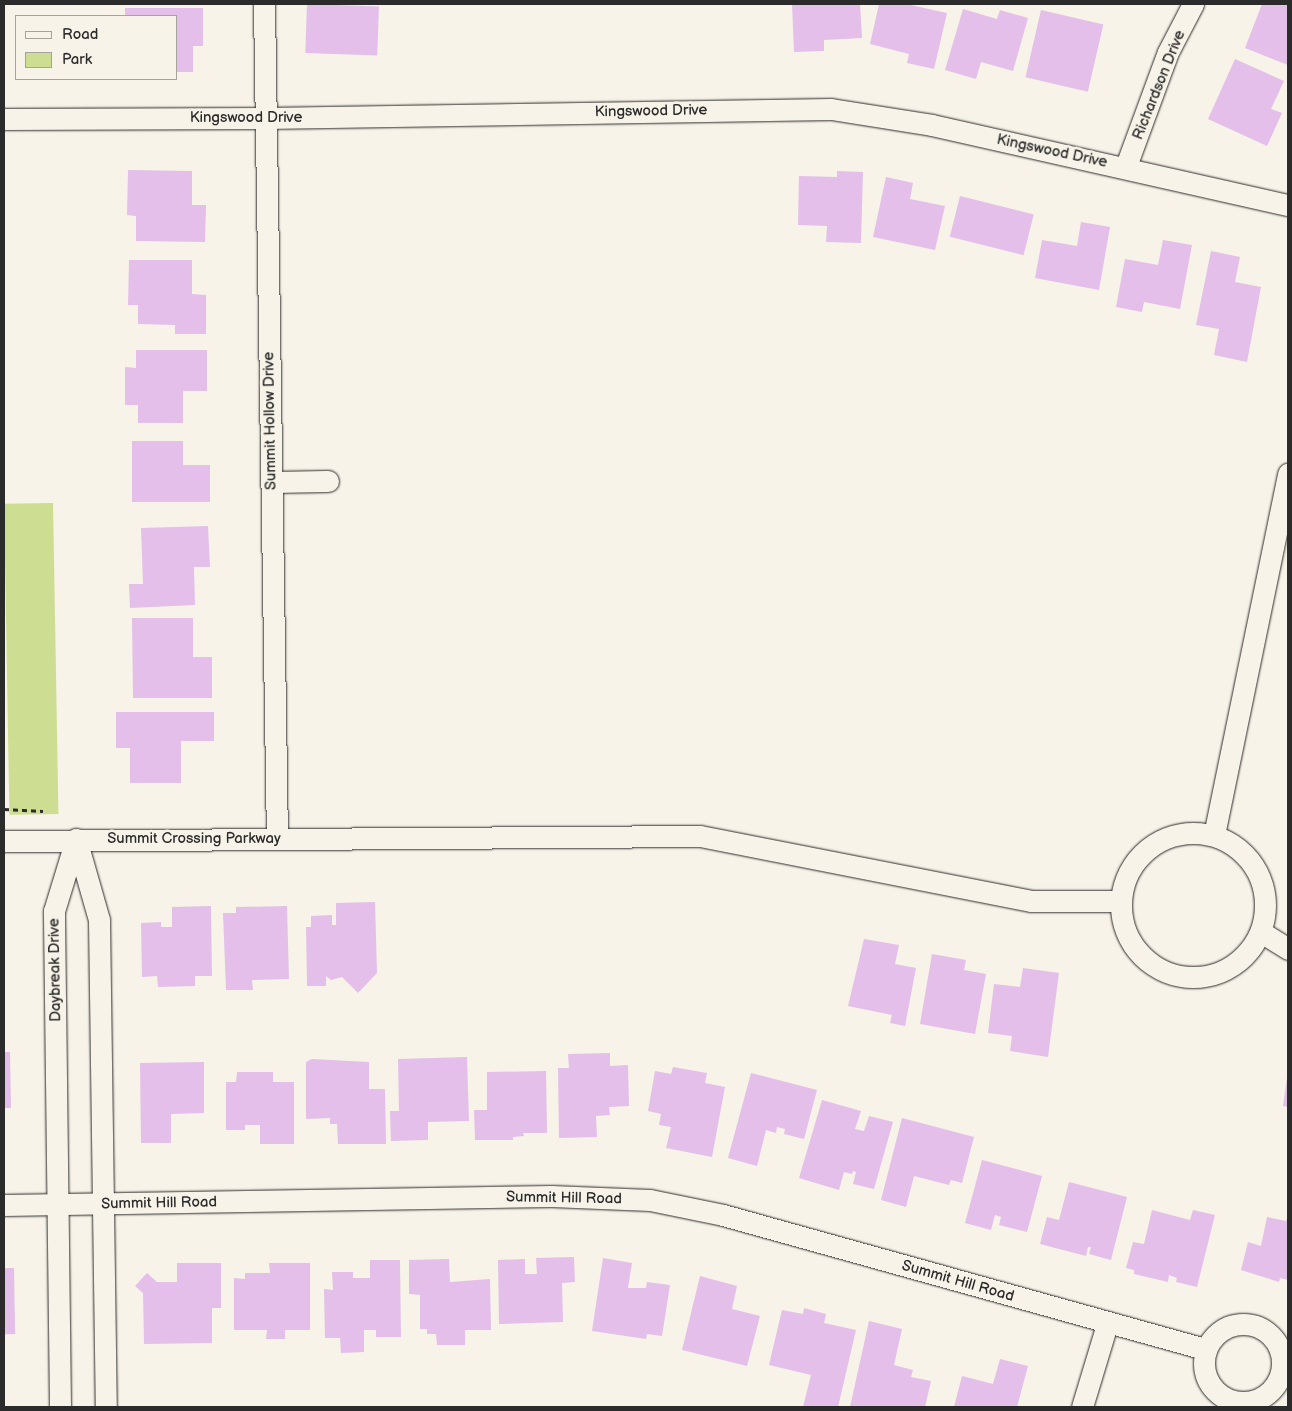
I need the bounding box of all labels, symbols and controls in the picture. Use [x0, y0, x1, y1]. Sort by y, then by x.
legend [15, 15, 178, 80]
text: Road [62, 25, 98, 44]
street label: Richardson Drive [1129, 28, 1189, 142]
text: Park [62, 50, 92, 69]
street label: Kingswood Drive [595, 101, 707, 121]
street label: Kingswood Drive [190, 109, 302, 127]
street label: Kingswood Drive [995, 130, 1109, 172]
street label: Summit Hollow Drive [260, 352, 280, 490]
street label: Summit Crossing Parkway [107, 830, 281, 848]
street label: Daybreak Drive [45, 918, 65, 1022]
street label: Summit Hill Road [506, 1188, 622, 1208]
street label: Summit Hill Road [101, 1193, 217, 1213]
street label: Summit Hill Road [900, 1256, 1016, 1306]

